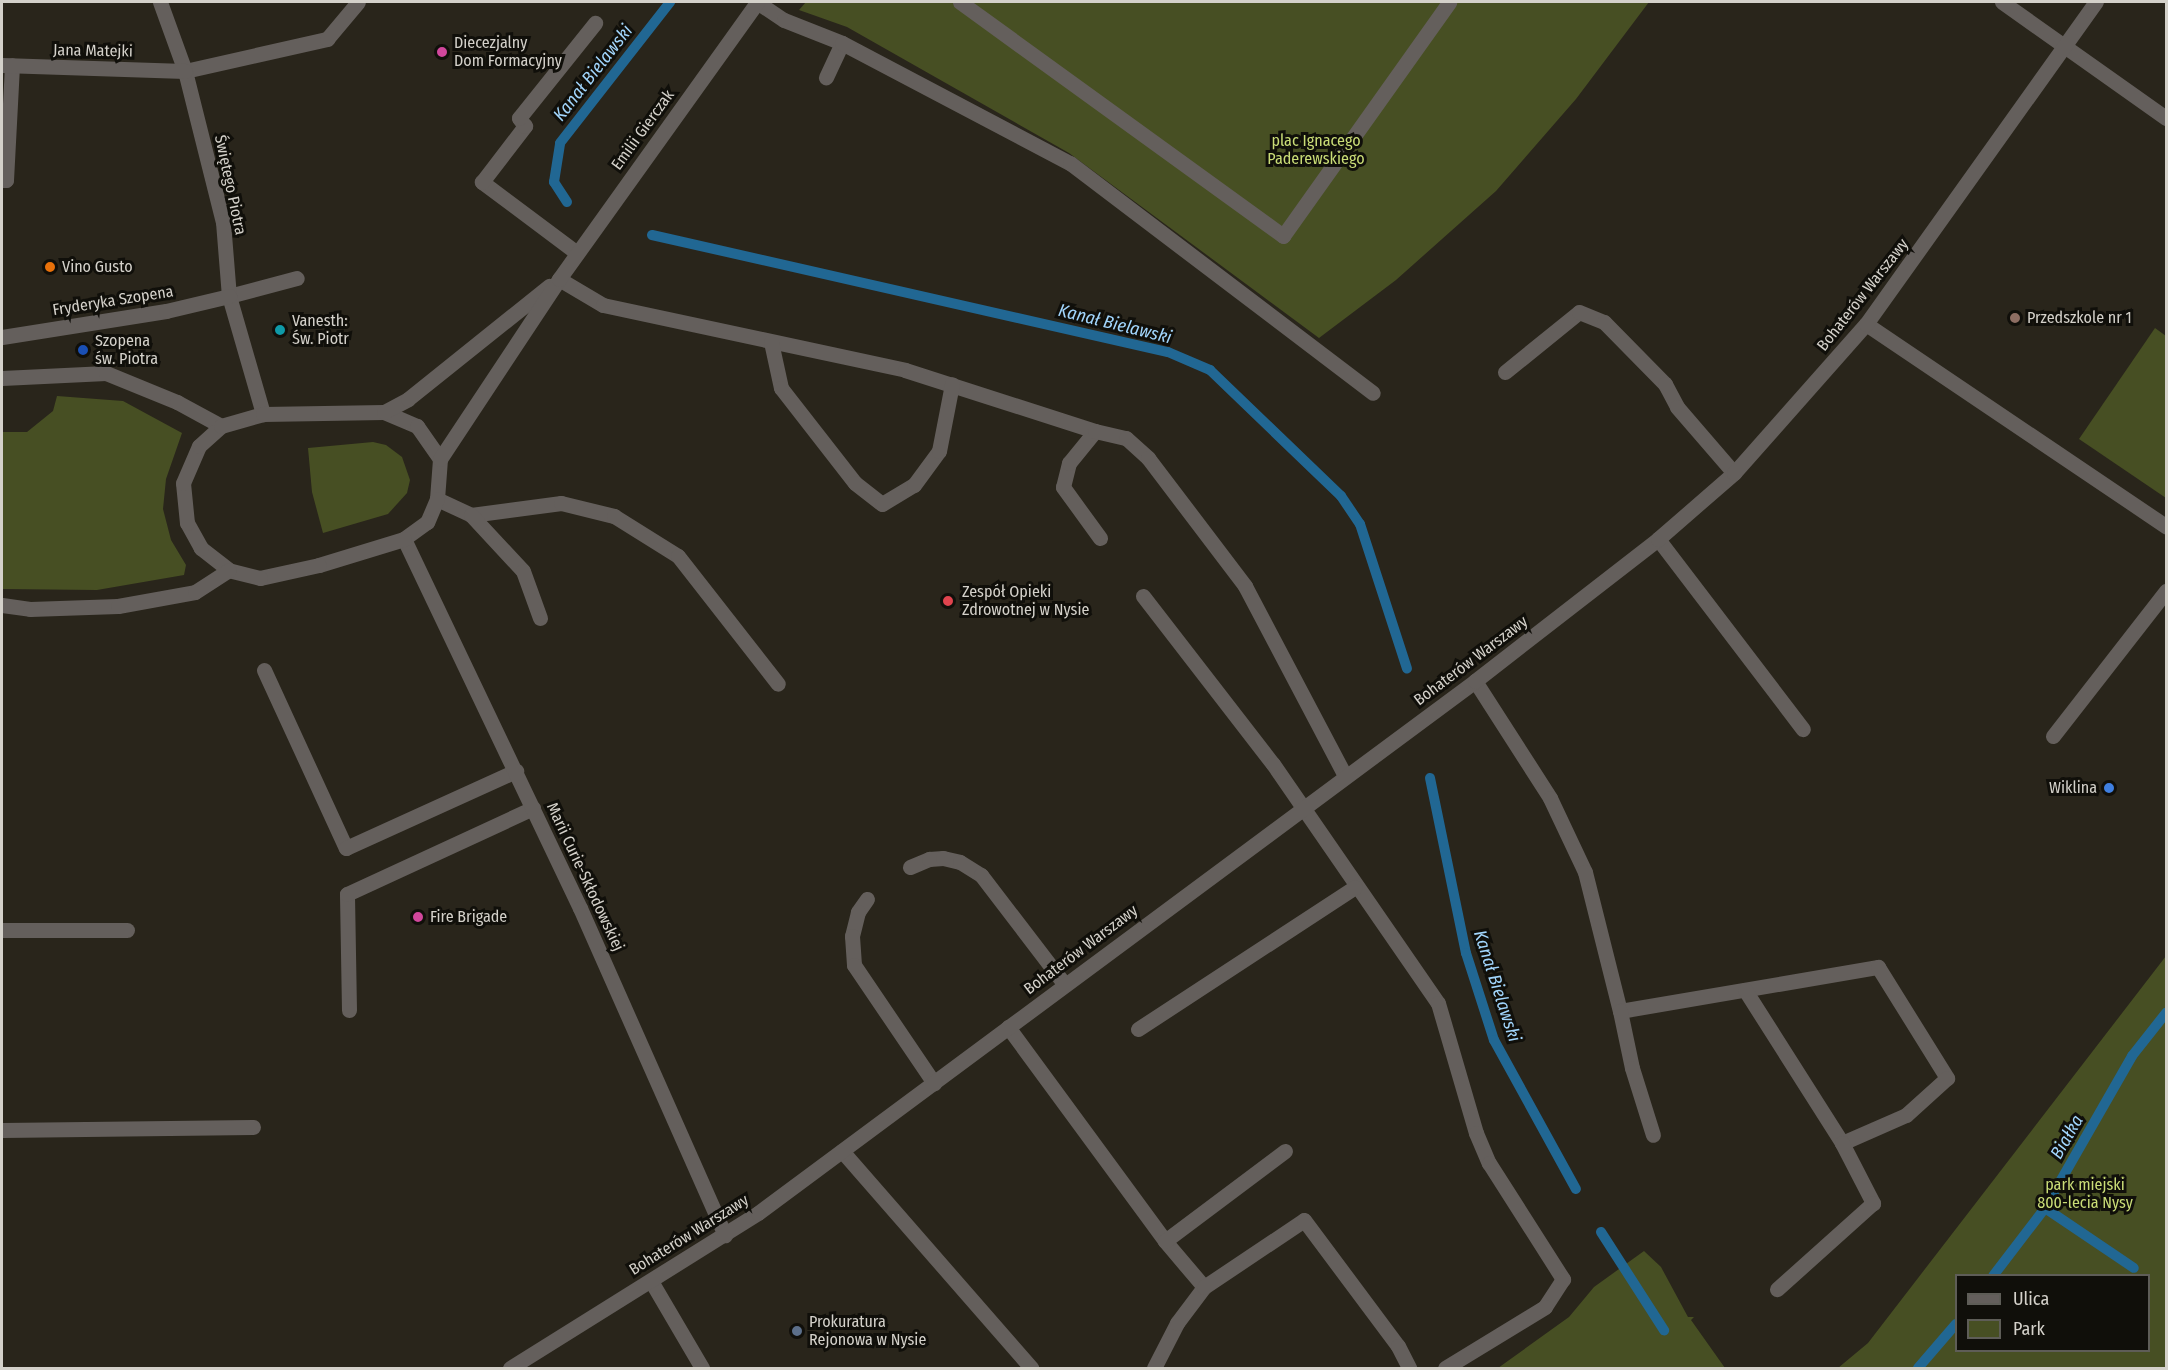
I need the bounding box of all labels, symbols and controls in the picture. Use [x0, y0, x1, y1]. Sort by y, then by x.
water label: Kanał Bielawski [549, 21, 637, 125]
place label: Diecezjalny Dom Formacyjny [454, 33, 562, 71]
street label: Jana Matejki [53, 41, 133, 61]
marker: Diecezjalny Dom Formacyjny [435, 45, 449, 59]
street label: Emilii Gierczak [608, 86, 678, 174]
park label: plac Ignacego Paderewskiego [1267, 131, 1365, 169]
street label: Świętego Piotra [210, 133, 250, 237]
street label: Bohaterów Warszawy [1813, 235, 1913, 355]
place label: Vino Gusto [62, 257, 133, 277]
marker: Vino Gusto [43, 260, 57, 274]
street label: Fryderyka Szopena [51, 282, 175, 320]
water label: Kanał Bielawski [1056, 299, 1174, 349]
place label: Przedszkole nr 1 [2027, 308, 2132, 328]
place label: Vanesth: Św. Piotr [292, 311, 349, 349]
marker: Przedszkole nr 1 [2008, 311, 2022, 325]
marker: Vanesth: Św. Piotr [273, 323, 287, 337]
place label: Szopena św. Piotra [95, 331, 158, 369]
marker: Szopena św. Piotra [76, 343, 90, 357]
place label: Zespół Opieki Zdrowotnej w Nysie [962, 582, 1089, 620]
marker: Zespół Opieki Zdrowotnej w Nysie [939, 592, 957, 610]
street label: Bohaterów Warszawy [1410, 612, 1532, 710]
place label: Wiklina [2049, 778, 2097, 798]
marker: Wiklina [2102, 781, 2116, 795]
street label: Marii Curie-Skłodowskiej [542, 800, 628, 954]
street label: Bohaterów Warszawy [1020, 901, 1142, 999]
place label: Fire Brigade [430, 907, 507, 927]
marker: Fire Brigade [411, 910, 425, 924]
water label: Kanał Bielawski [1469, 927, 1525, 1045]
water label: Białka [2046, 1111, 2088, 1163]
park label: park miejski 800-lecia Nysy [2037, 1175, 2133, 1213]
street label: Bohaterów Warszawy [626, 1191, 752, 1279]
legend [1955, 1274, 2150, 1352]
text: Ulica [2013, 1288, 2049, 1310]
place label: Prokuratura Rejonowa w Nysie [809, 1312, 926, 1350]
text: Park [2013, 1318, 2045, 1340]
marker: Prokuratura Rejonowa w Nysie [790, 1324, 804, 1338]

